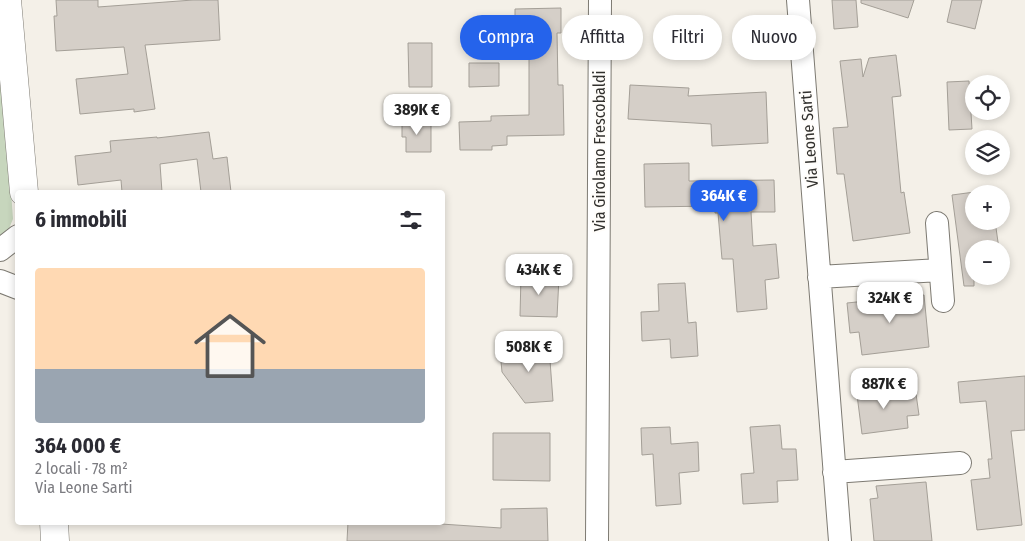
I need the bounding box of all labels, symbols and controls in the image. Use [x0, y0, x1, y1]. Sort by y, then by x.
chip: Compra [460, 15, 552, 60]
chip: Affitta [562, 15, 643, 60]
chip: Filtri [653, 15, 722, 60]
chip: Nuovo [732, 15, 816, 60]
street label: Via Girolamo Frescobaldi [590, 70, 609, 232]
map controls [965, 75, 1010, 285]
button: locate [965, 75, 1010, 120]
street label: Via Leone Sarti [796, 90, 822, 188]
pin: 389K € [376, 94, 458, 136]
text: 389K € [394, 100, 440, 119]
button: layers [965, 130, 1010, 175]
pin: 364K € [683, 180, 765, 222]
button: + [965, 185, 1010, 230]
text: 364K € [701, 186, 747, 205]
icon: filters [397, 206, 425, 234]
text: 6 immobili [35, 207, 127, 233]
button: − [965, 240, 1010, 285]
pin: 434K € [498, 254, 580, 296]
text: 434K € [516, 260, 562, 279]
pin: 324K € [849, 282, 931, 324]
text: 324K € [868, 288, 912, 307]
icon: home [185, 301, 275, 391]
pin: 508K € [488, 330, 570, 373]
text: 508K € [506, 337, 552, 356]
pin: 887K € [843, 368, 925, 410]
text: 887K € [862, 374, 906, 393]
text: 364 000 € [35, 433, 121, 459]
text: 2 locali · 78 m² [35, 459, 128, 478]
text: Via Leone Sarti [35, 478, 133, 497]

